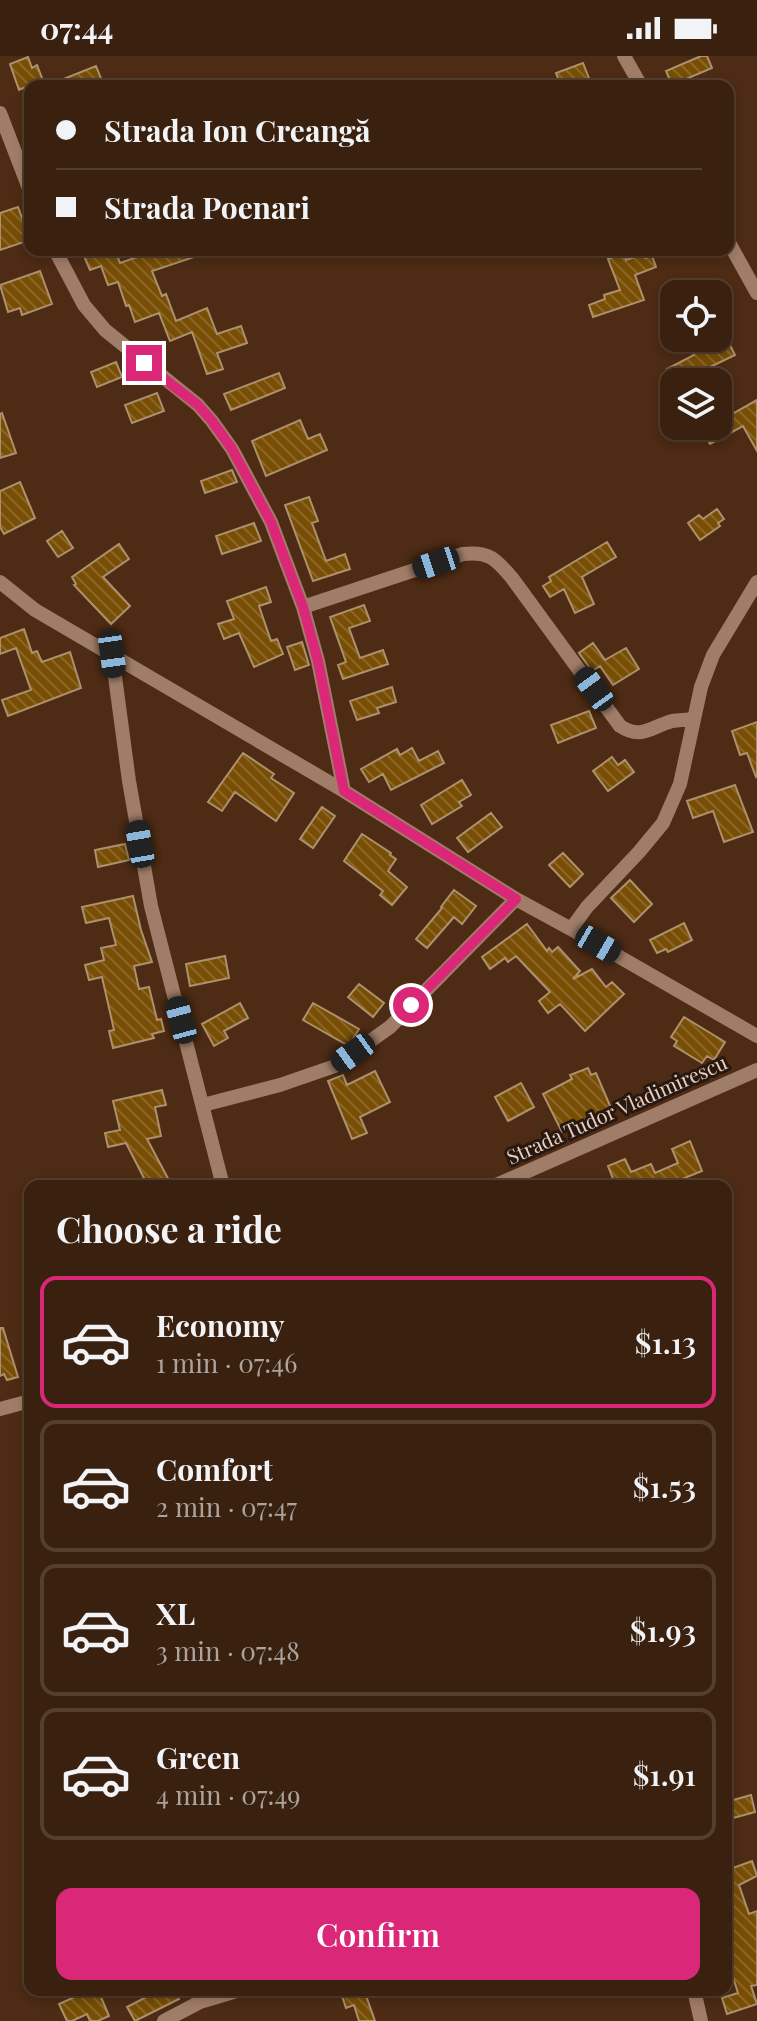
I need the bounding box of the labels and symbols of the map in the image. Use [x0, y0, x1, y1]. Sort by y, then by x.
route end [126, 345, 162, 381]
car [409, 544, 463, 582]
car [97, 629, 127, 679]
car [570, 663, 618, 715]
car [124, 818, 156, 870]
car [571, 922, 625, 966]
route start [393, 987, 429, 1023]
car [163, 994, 199, 1046]
car [327, 1029, 379, 1077]
street label: Strada Tudor Vladimirescu [502, 1048, 731, 1170]

